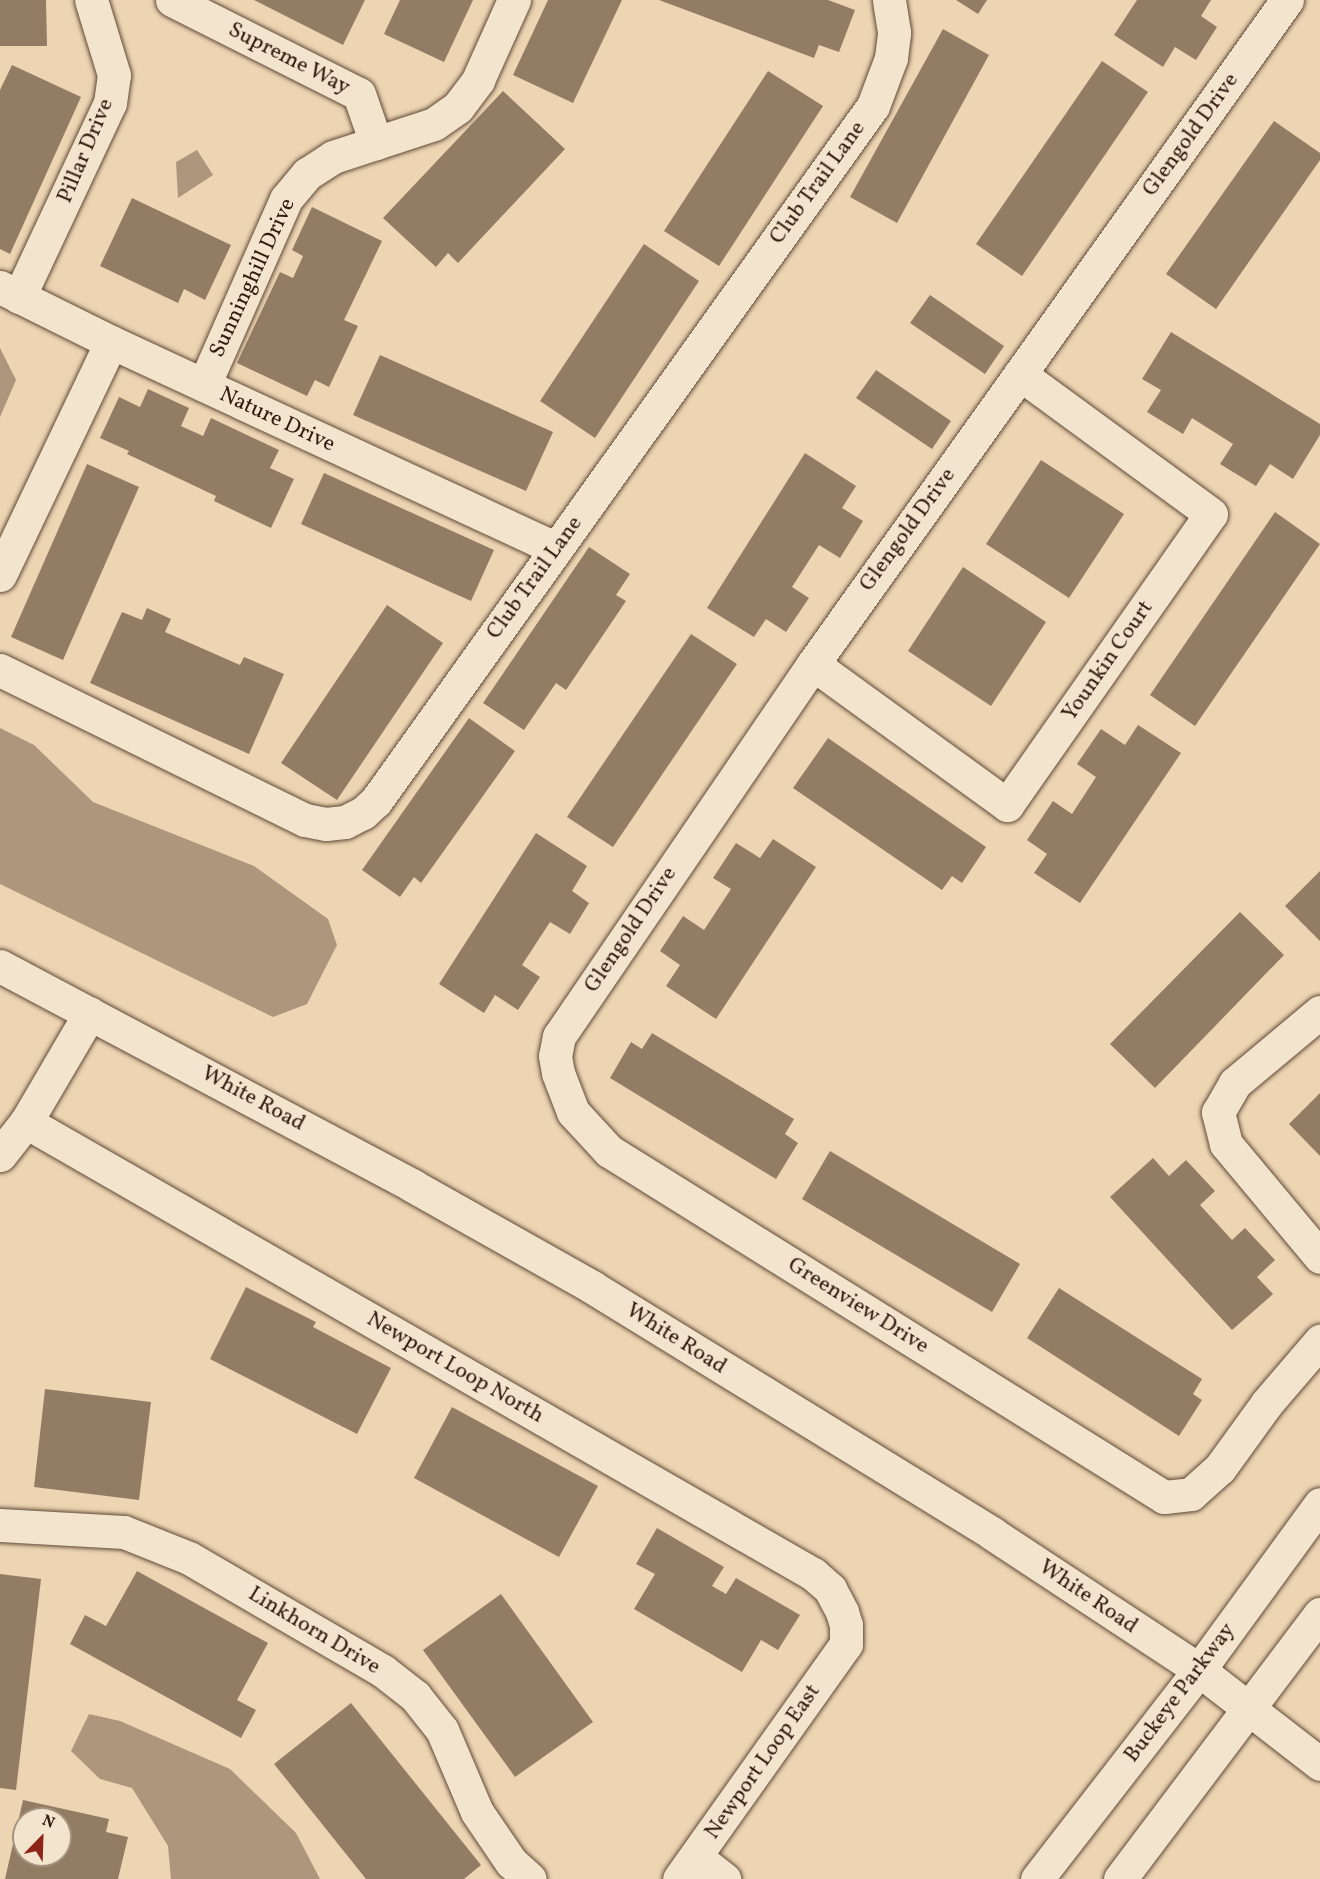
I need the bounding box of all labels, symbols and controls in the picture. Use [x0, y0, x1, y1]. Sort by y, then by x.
street label: Supreme Way [223, 17, 355, 101]
street label: Glengold Drive [1137, 68, 1245, 202]
street label: Pillar Drive [52, 95, 120, 207]
street label: Club Trail Lane [764, 116, 872, 250]
street label: Sunninghill Drive [205, 194, 301, 362]
street label: Nature Drive [215, 382, 339, 458]
street label: Glengold Drive [854, 463, 962, 597]
street label: Club Trail Lane [481, 511, 589, 645]
street label: Younkin Court [1057, 596, 1159, 726]
street label: Glengold Drive [579, 862, 683, 998]
street label: White Road [197, 1061, 309, 1137]
street label: Greenview Drive [782, 1252, 934, 1360]
street label: White Road [621, 1298, 731, 1380]
street label: Newport Loop North [362, 1307, 548, 1429]
street label: White Road [1034, 1554, 1142, 1640]
street label: Linkhorn Drive [243, 1581, 385, 1681]
street label: Buckeye Parkway [1119, 1618, 1241, 1768]
street label: Newport Loop East [700, 1679, 826, 1845]
north arrow [12, 1807, 72, 1867]
text: N [39, 1810, 58, 1835]

